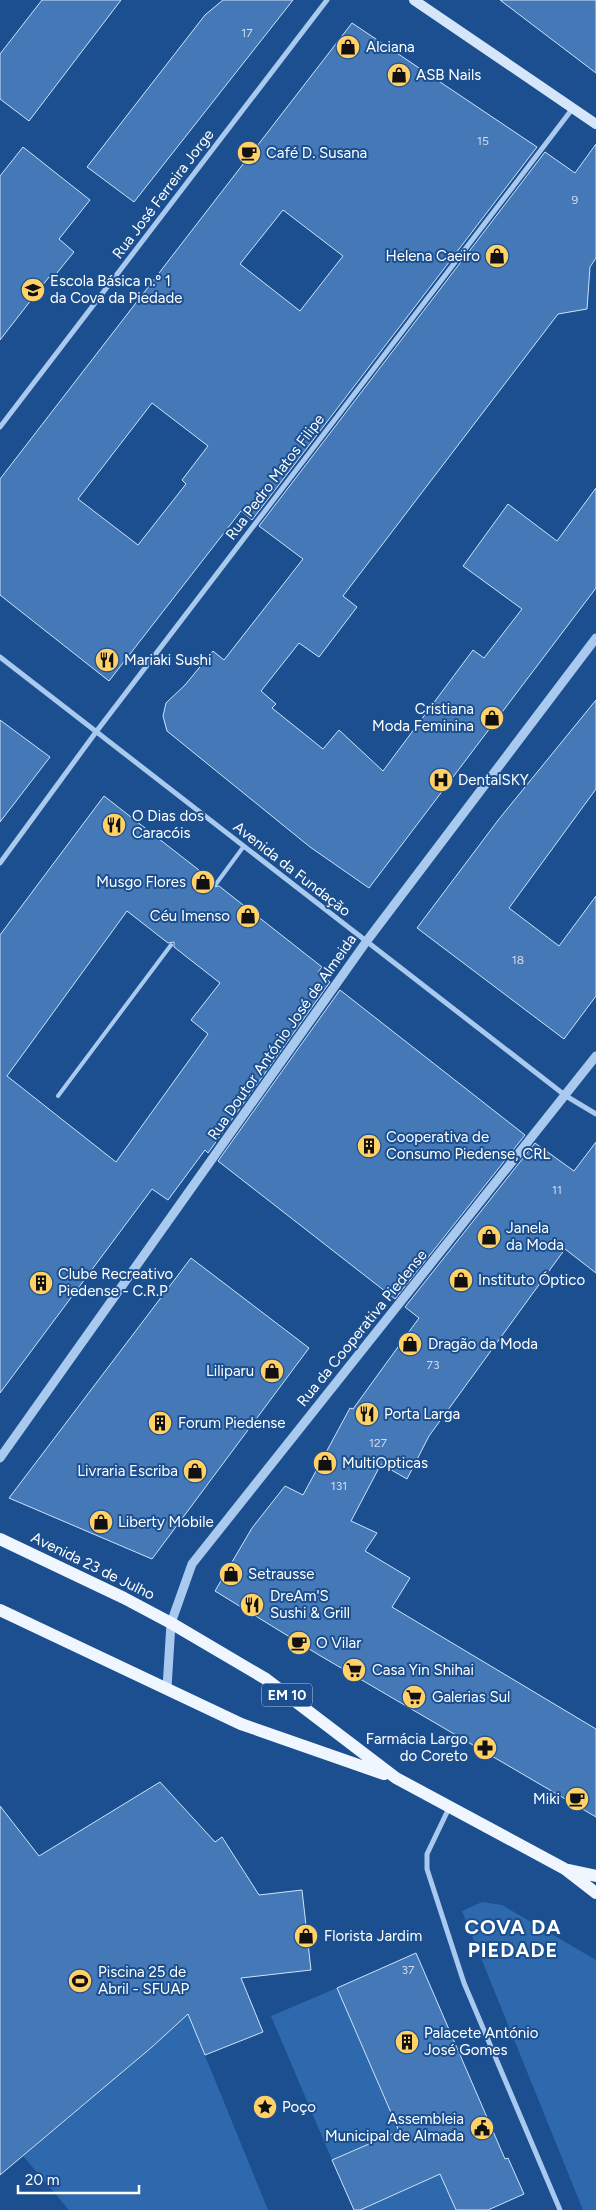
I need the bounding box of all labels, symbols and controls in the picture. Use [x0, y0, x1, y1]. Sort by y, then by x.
house number: 17 [241, 26, 253, 40]
shop icon: Alciana [335, 34, 361, 60]
place label: Alciana [366, 38, 415, 56]
shop icon: ASB Nails [386, 62, 412, 88]
place label: ASB Nails [416, 66, 481, 84]
street label: Rua José Ferreira Jorge [108, 126, 218, 262]
house number: 15 [477, 134, 489, 148]
cafe icon: Café D. Susana [236, 140, 262, 166]
place label: Café D. Susana [266, 144, 367, 162]
house number: 9 [572, 193, 579, 207]
shop icon: Helena Caeiro [484, 243, 510, 269]
place label: Helena Caeiro [385, 247, 480, 265]
place label: Escola Básica n.º 1 da Cova da Piedade [50, 272, 182, 307]
school or university icon: Escola Básica n.º 1 da Cova da Piedade [20, 277, 46, 303]
street label: Rua Pedro Matos Filipe [222, 411, 328, 543]
restaurant icon: Mariaki Sushi [94, 647, 120, 673]
place label: Mariaki Sushi [124, 651, 211, 669]
place label: Cristiana Moda Feminina [372, 700, 474, 735]
shop icon: Cristiana Moda Feminina [479, 705, 505, 731]
hospital icon: DentalSKY [428, 767, 454, 793]
place label: DentalSKY [458, 771, 529, 789]
place label: O Dias dos Caracóis [132, 807, 204, 842]
restaurant icon: O Dias dos Caracóis [101, 812, 127, 838]
street label: Avenida da Fundação [230, 818, 354, 920]
shop icon: Musgo Flores [190, 869, 216, 895]
place label: Musgo Flores [96, 873, 186, 891]
shop icon: Céu Imenso [235, 903, 261, 929]
place label: Céu Imenso [150, 907, 230, 925]
street label: Rua Doutor António José de Almeida [204, 931, 360, 1143]
house number: 18 [512, 953, 524, 967]
place label: Cooperativa de Consumo Piedense, CRL [386, 1128, 551, 1163]
building icon: Cooperativa de Consumo Piedense, CRL [356, 1133, 382, 1159]
house number: 11 [552, 1183, 562, 1197]
place label: Janela da Moda [506, 1219, 564, 1254]
shop icon: Janela da Moda [476, 1224, 502, 1250]
street label: Rua da Cooperativa Piedense [293, 1246, 431, 1410]
place label: Clube Recreativo Piedense - C.R.P [58, 1265, 174, 1300]
shop icon: Instituto Óptico [448, 1267, 474, 1293]
building icon: Clube Recreativo Piedense - C.R.P [28, 1270, 54, 1296]
place label: Instituto Óptico [478, 1271, 585, 1289]
shop icon: Dragão da Moda [397, 1331, 423, 1357]
place label: Dragão da Moda [428, 1335, 538, 1353]
shop icon: Liliparu [259, 1358, 285, 1384]
house number: 73 [427, 1358, 439, 1372]
place label: Liliparu [206, 1362, 254, 1380]
restaurant icon: Porta Larga [354, 1401, 380, 1427]
place label: Porta Larga [384, 1405, 460, 1423]
building icon: Forum Piedense [147, 1410, 173, 1436]
place label: Forum Piedense [178, 1414, 286, 1432]
house number: 127 [369, 1436, 388, 1450]
shop icon: MultiOpticas [312, 1450, 338, 1476]
place label: MultiOpticas [342, 1454, 428, 1472]
shop icon: Livraria Escriba [182, 1458, 208, 1484]
place label: Livraria Escriba [77, 1462, 178, 1480]
house number: 131 [331, 1479, 347, 1493]
shop icon: Liberty Mobile [88, 1509, 114, 1535]
place label: Liberty Mobile [118, 1513, 214, 1531]
street label: Avenida 23 de Julho [28, 1528, 158, 1604]
shop icon: Setrausse [218, 1561, 244, 1587]
place label: Setrausse [248, 1565, 314, 1583]
place label: DreAm'S Sushi & Grill [270, 1587, 350, 1622]
restaurant icon: DreAm'S Sushi & Grill [239, 1592, 265, 1618]
cafe icon: O Vilar [286, 1630, 312, 1656]
place label: O Vilar [316, 1634, 361, 1652]
supermarket icon: Casa Yin Shihai [341, 1657, 367, 1683]
place label: Casa Yin Shihai [372, 1661, 474, 1679]
road number: EM 10 [262, 1684, 312, 1706]
supermarket icon: Galerias Sul [401, 1684, 427, 1710]
place label: Galerias Sul [432, 1688, 510, 1706]
place label: Farmácia Largo do Coreto [366, 1730, 468, 1765]
pharmacy icon: Farmácia Largo do Coreto [472, 1735, 498, 1761]
cafe icon: Miki [564, 1786, 590, 1812]
place label: Miki [533, 1790, 560, 1808]
district label: COVA DA PIEDADE [464, 1915, 562, 1962]
shop icon: Florista Jardim [293, 1923, 319, 1949]
place label: Florista Jardim [324, 1927, 422, 1945]
place label: Piscina 25 de Abril - SFUAP [98, 1963, 190, 1998]
house number: 37 [402, 1963, 415, 1977]
sports icon: Piscina 25 de Abril - SFUAP [67, 1968, 93, 1994]
place label: Palacete António José Gomes [424, 2024, 539, 2059]
building icon: Palacete António José Gomes [394, 2029, 420, 2055]
place icon: Poço [252, 2094, 278, 2120]
place label: Poço [282, 2098, 316, 2116]
place label: Assembleia Municipal de Almada [325, 2110, 464, 2145]
public building icon: Assembleia Municipal de Almada [469, 2115, 495, 2141]
scale bar [18, 2162, 139, 2194]
text: 20 m [25, 2171, 59, 2189]

